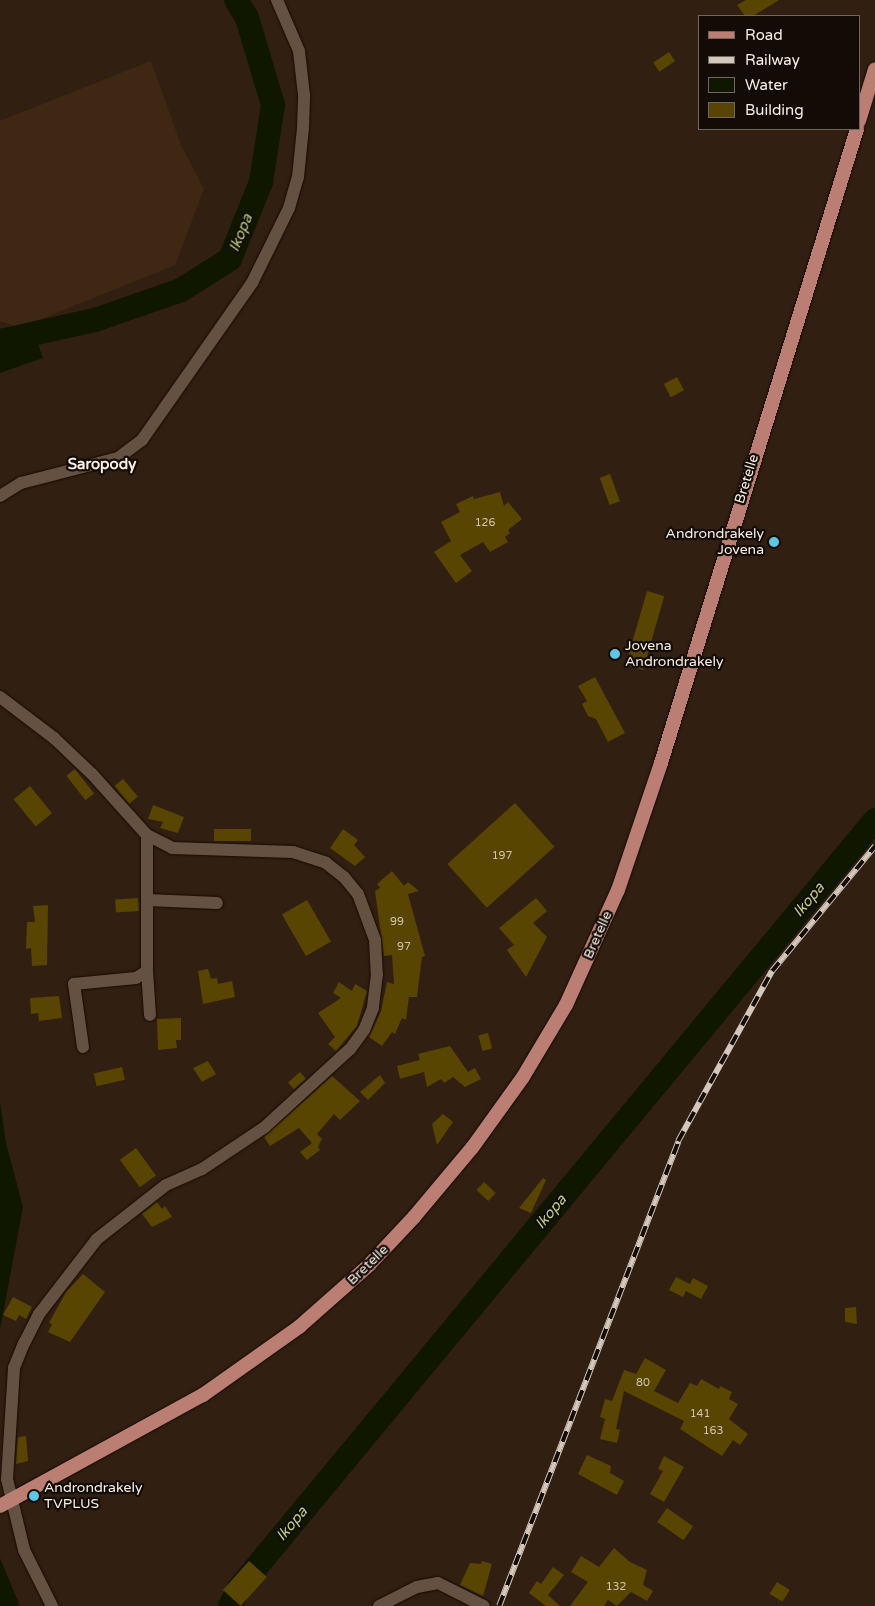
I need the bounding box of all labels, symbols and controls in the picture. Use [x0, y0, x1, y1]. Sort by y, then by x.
legend [698, 15, 860, 130]
text: Road [745, 26, 783, 44]
text: Railway [745, 51, 800, 69]
text: Water [745, 76, 788, 94]
text: Building [745, 101, 804, 119]
water label: Ikopa [225, 211, 257, 255]
street label: Bretelle [732, 452, 762, 506]
district label: Saropody [68, 456, 136, 474]
house number: 126 [475, 516, 495, 530]
place label: Androndrakely Jovena [666, 526, 764, 558]
marker: Androndrakely Jovena [768, 536, 780, 548]
place label: Jovena Androndrakely [625, 638, 723, 670]
marker: Jovena Androndrakely [609, 648, 621, 660]
house number: 197 [492, 849, 512, 863]
water label: Ikopa [790, 879, 828, 921]
street label: Bretelle [580, 908, 616, 962]
house number: 99 [390, 915, 404, 929]
house number: 97 [397, 940, 411, 954]
water label: Ikopa [532, 1191, 570, 1233]
street label: Bretelle [344, 1241, 392, 1289]
house number: 80 [636, 1376, 650, 1390]
house number: 141 [690, 1407, 710, 1421]
house number: 163 [703, 1424, 723, 1438]
place label: Androndrakely TVPLUS [44, 1480, 142, 1512]
marker: Androndrakely TVPLUS [28, 1490, 40, 1502]
water label: Ikopa [273, 1503, 311, 1545]
house number: 132 [606, 1580, 626, 1594]

